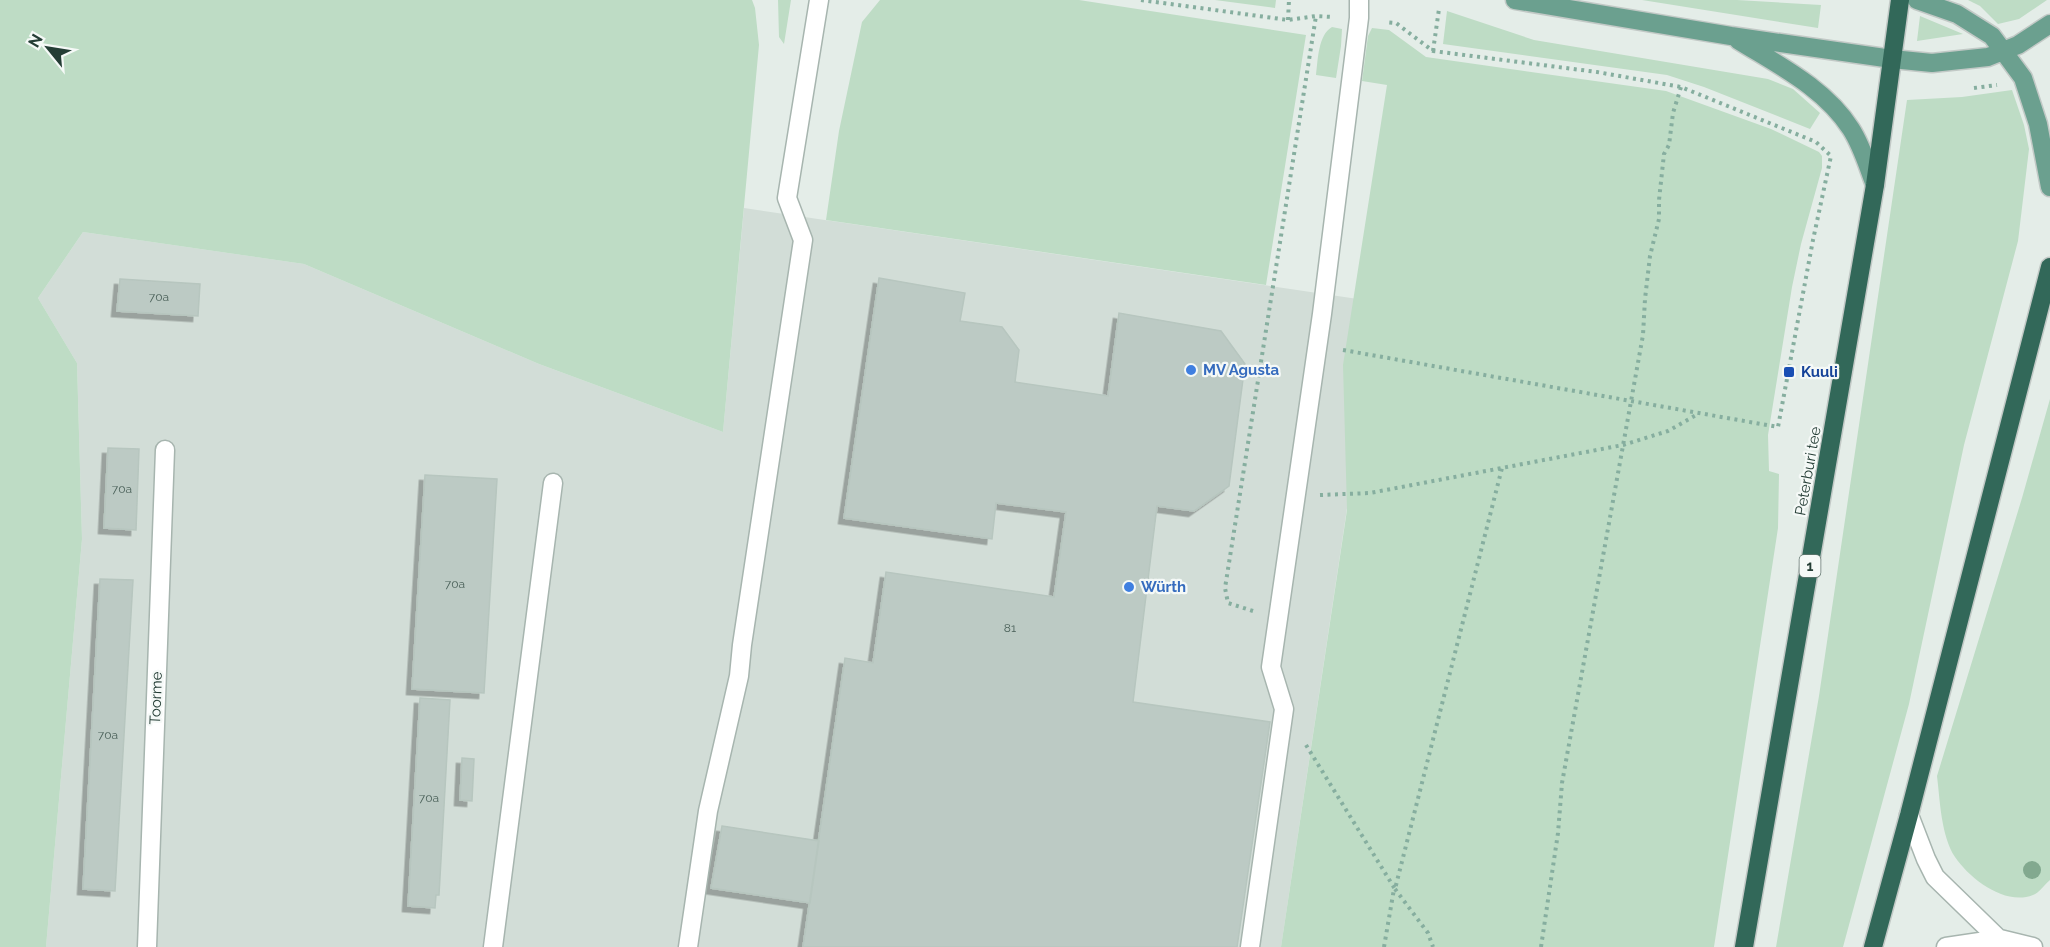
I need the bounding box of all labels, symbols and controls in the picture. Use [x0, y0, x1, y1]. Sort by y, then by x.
north arrow [18, 18, 78, 78]
text: N [24, 31, 47, 51]
house number: 70a [149, 290, 169, 304]
place label: MV Agusta [1203, 361, 1280, 379]
marker: MV Agusta [1184, 363, 1198, 377]
place label: Kuuli [1801, 363, 1838, 381]
marker: Kuuli [1782, 365, 1796, 379]
street label: Peterburi tee [1791, 425, 1825, 517]
house number: 70a [112, 482, 132, 496]
road number: 1 [1800, 555, 1820, 577]
house number: 70a [445, 577, 465, 591]
place label: Würth [1141, 578, 1186, 596]
marker: Würth [1122, 580, 1136, 594]
house number: 81 [1004, 621, 1016, 635]
street label: Toorme [146, 671, 166, 725]
house number: 70a [98, 728, 118, 742]
house number: 70a [419, 791, 439, 805]

